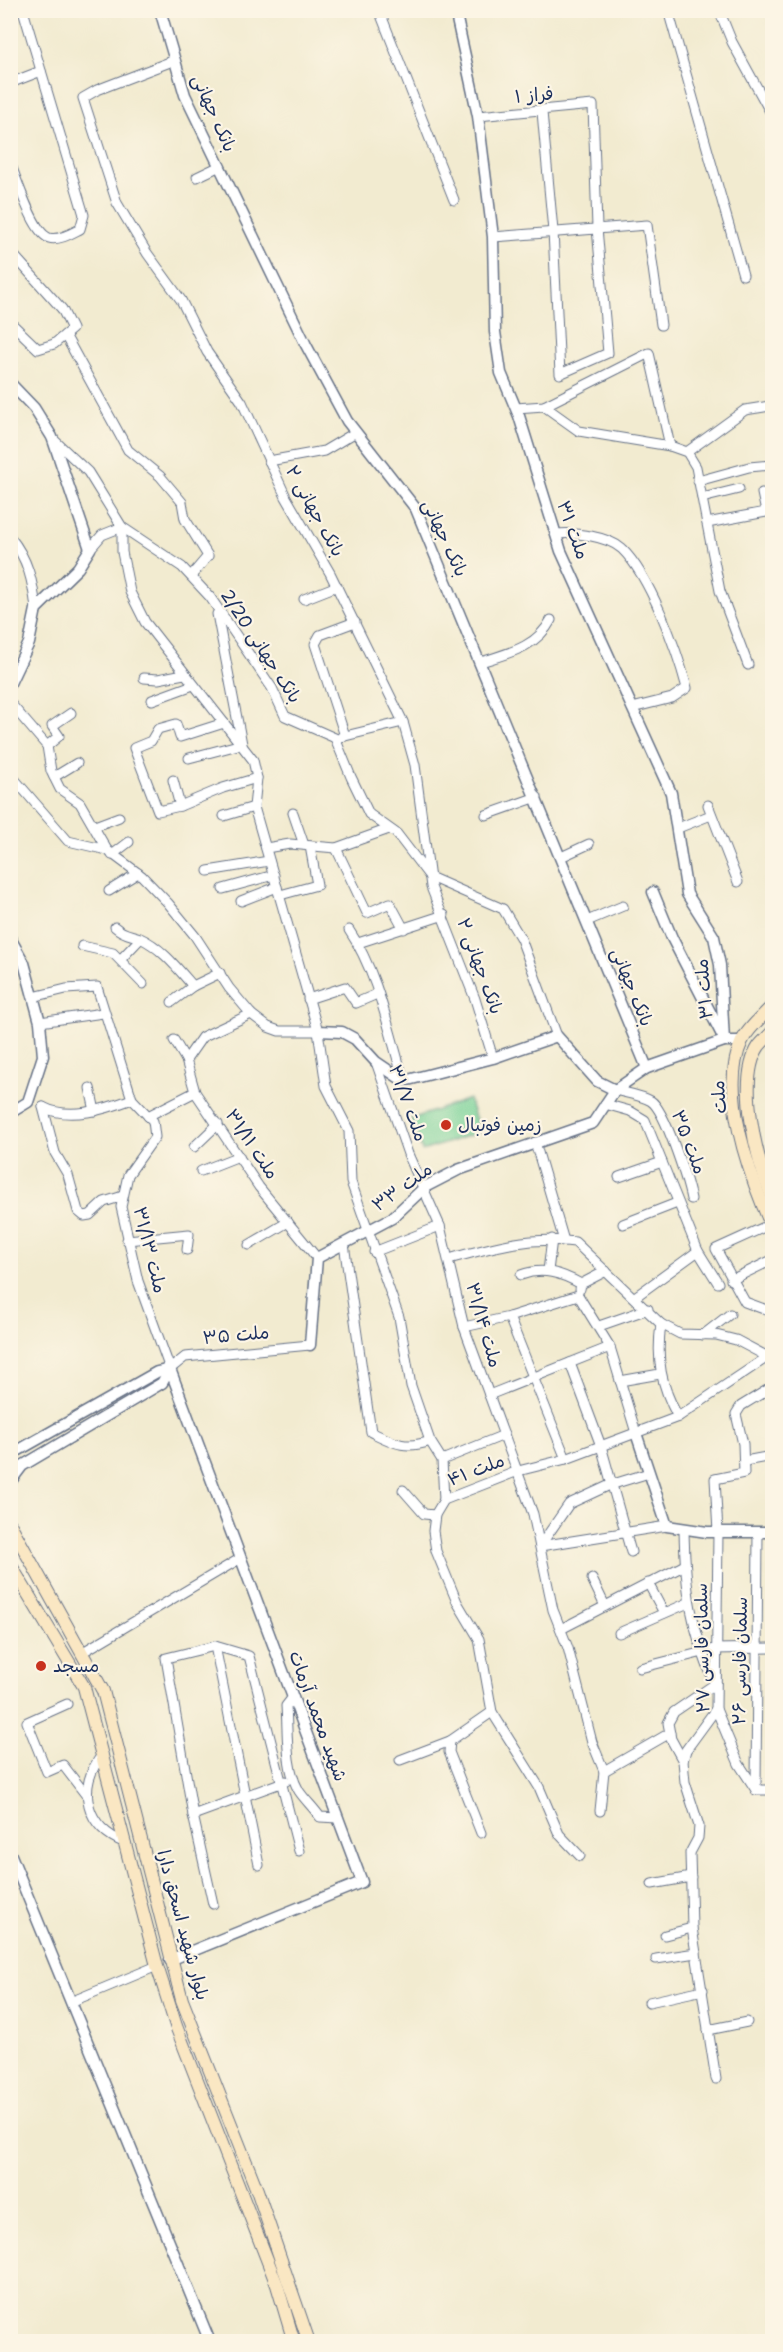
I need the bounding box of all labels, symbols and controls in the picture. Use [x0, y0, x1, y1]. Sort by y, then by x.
street label: بانک جهانی [186, 70, 242, 156]
street label: فراز ۱ [514, 81, 554, 109]
street label: بانک جهانی ۲ [280, 461, 350, 561]
street label: بانک جهانی [417, 495, 473, 581]
street label: ملت ۳۱ [551, 497, 595, 563]
street label: بانک جهانی 2/20 [215, 584, 307, 708]
street label: بانک جهانی ۲ [451, 914, 509, 1018]
street label: بانک جهانی [605, 944, 659, 1030]
street label: ملت ۳۱ [689, 958, 719, 1020]
street label: ملت ۳۱/۷ [383, 1061, 433, 1145]
street label: ملت [706, 1080, 732, 1114]
street label: ملت ۳۱/۱۱ [220, 1104, 284, 1184]
street label: ملت ۳۵ [666, 1107, 712, 1177]
place label: زمین فوتبال [458, 1113, 542, 1137]
marker: زمین فوتبال [439, 1118, 453, 1132]
street label: ملت ۳۳ [367, 1157, 437, 1217]
street label: ملت ۳۱/۱۳ [128, 1204, 172, 1296]
street label: ملت ۳۱/۱۴ [460, 1280, 508, 1370]
street label: ملت ۳۵ [202, 1320, 270, 1350]
street label: ملت ۴۱ [444, 1448, 508, 1492]
street label: سلمان فارسی ۲۷ [689, 1583, 715, 1713]
street label: سلمان فارسی ۲۶ [727, 1597, 753, 1725]
street label: شهید محمد آرمات [283, 1647, 353, 1785]
place label: مسجد [53, 1654, 99, 1678]
marker: مسجد [34, 1659, 48, 1673]
street label: بلوار شهید اسحق دارا [151, 1847, 215, 2003]

